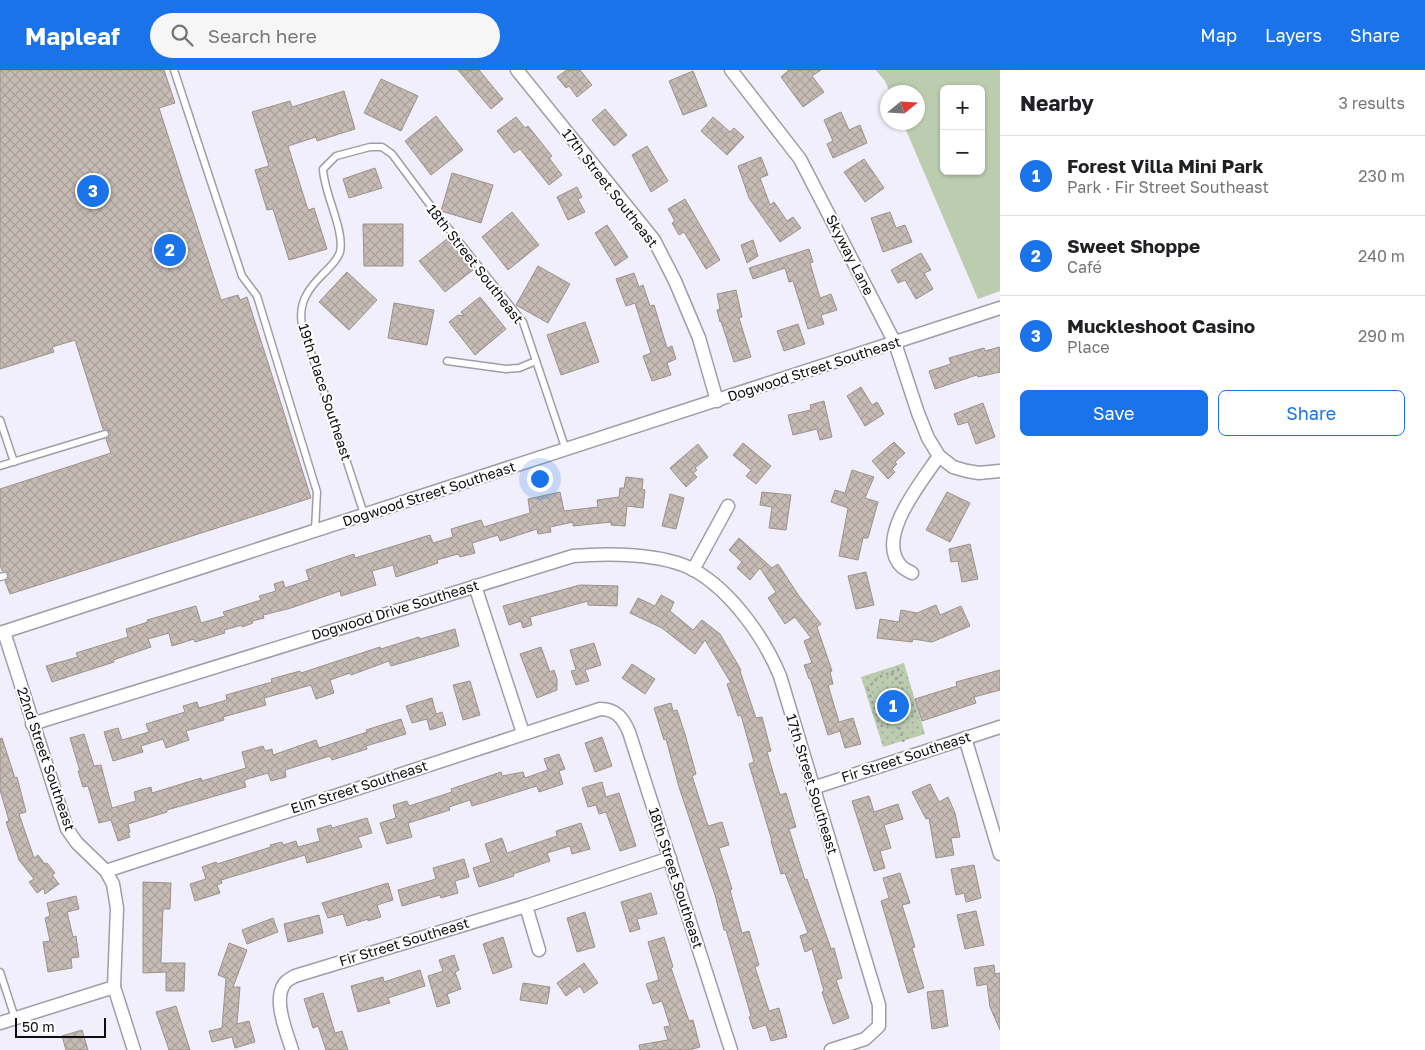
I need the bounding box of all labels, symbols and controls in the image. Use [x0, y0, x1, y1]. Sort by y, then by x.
search box [150, 13, 500, 58]
text: Mapleaf [25, 21, 120, 50]
icon: search [168, 21, 196, 49]
text: Search here [208, 24, 317, 47]
text: Map [1200, 24, 1237, 46]
text: Layers [1265, 24, 1322, 46]
text: Share [1350, 24, 1400, 46]
north arrow [880, 85, 925, 130]
map controls [940, 85, 985, 175]
button: + [940, 85, 985, 130]
text: Nearby [1020, 90, 1094, 116]
text: 3 results [1338, 93, 1405, 113]
street label: 17th Street Southeast [559, 125, 662, 250]
button: − [940, 130, 985, 175]
text: Forest Villa Mini Park [1067, 154, 1263, 177]
text: 1 [1032, 166, 1040, 186]
text: 230 m [1358, 166, 1405, 186]
pin: 3 [77, 172, 109, 210]
text: Park · Fir Street Southeast [1067, 177, 1269, 197]
street label: 18th Street Southeast [423, 201, 527, 327]
street label: Skyway Lane [823, 212, 878, 298]
pin: 2 [154, 231, 186, 269]
text: Sweet Shoppe [1067, 234, 1200, 257]
text: 2 [1031, 246, 1041, 266]
text: 240 m [1358, 246, 1405, 266]
text: Café [1067, 257, 1102, 277]
text: Muckleshoot Casino [1067, 314, 1255, 337]
street label: 19th Place Southeast [295, 321, 356, 462]
text: 3 [1031, 326, 1041, 346]
text: 290 m [1358, 326, 1405, 346]
street label: Dogwood Street Southeast [725, 332, 903, 405]
text: Place [1067, 337, 1110, 357]
button: Save [1020, 390, 1208, 436]
button: Share [1218, 390, 1405, 436]
street label: Dogwood Street Southeast [340, 457, 518, 530]
your location [527, 466, 553, 492]
street label: Dogwood Drive Southeast [309, 576, 481, 643]
street label: 22nd Street Southeast [14, 685, 79, 833]
pin: 1 [877, 687, 909, 725]
street label: 17th Street Southeast [783, 712, 842, 856]
street label: Fir Street Southeast [839, 728, 973, 785]
street label: Elm Street Southeast [288, 756, 429, 817]
street label: 18th Street Southeast [646, 805, 707, 950]
street label: Fir Street Southeast [337, 914, 471, 969]
scale bar [15, 1015, 106, 1038]
text: 50 m [22, 1018, 55, 1035]

